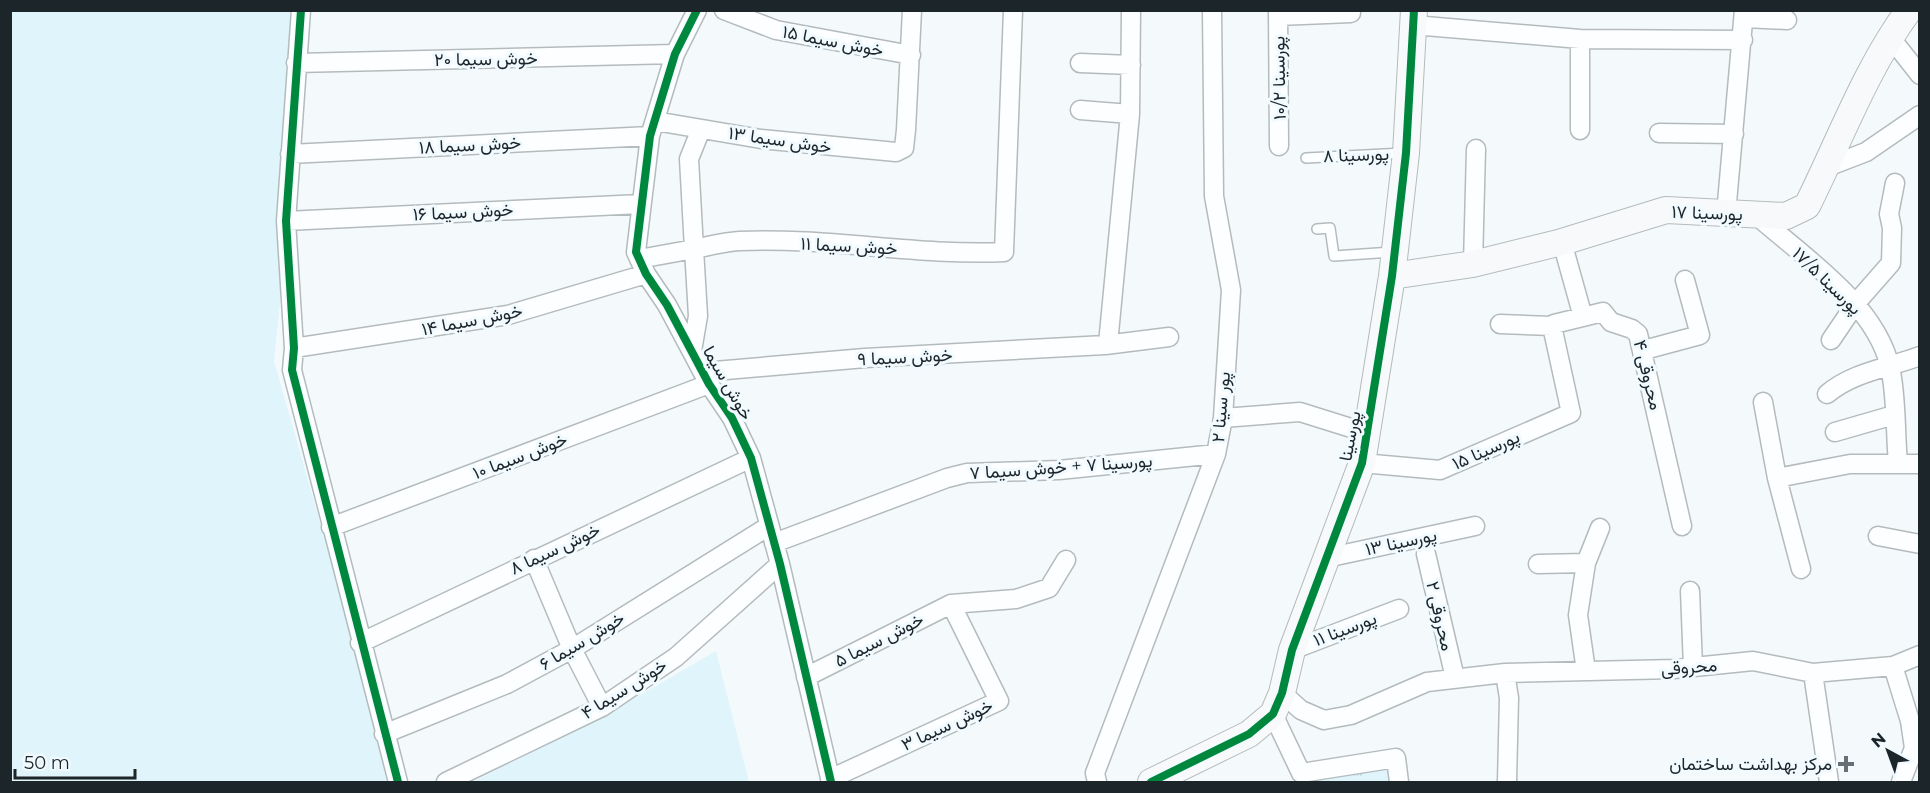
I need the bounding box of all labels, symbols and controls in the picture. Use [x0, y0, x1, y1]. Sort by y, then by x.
street label: خوش سیما ۱۵ [781, 20, 885, 62]
street label: پورسینا ۱۰/۲ [1267, 36, 1292, 120]
street label: خوش سیما ۲۰ [434, 47, 538, 71]
street label: خوش سیما ۱۳ [727, 122, 833, 158]
street label: خوش سیما ۱۸ [418, 131, 522, 159]
street label: پورسینا ۸ [1323, 143, 1389, 168]
street label: خوش سیما ۱۶ [412, 198, 514, 226]
street label: پورسینا ۱۷ [1671, 201, 1743, 226]
street label: خوش سیما ۱۱ [800, 232, 898, 260]
street label: پورسینا ۱۷/۵ [1787, 243, 1866, 320]
street label: خوش سیما ۱۴ [420, 299, 524, 341]
street label: محروقی ۴ [1629, 338, 1667, 412]
street label: خوش سیما [698, 342, 758, 424]
street label: خوش سیما ۹ [857, 344, 953, 370]
street label: پور سینا ۲ [1207, 371, 1236, 443]
street label: پورسینا [1334, 409, 1367, 463]
street label: پورسینا ۱۵ [1449, 425, 1523, 475]
street label: خوش سیما ۱۰ [470, 428, 570, 484]
street label: پورسینا ۷ + خوش سیما ۷ [969, 450, 1153, 485]
street label: خوش سیما ۸ [506, 519, 604, 579]
street label: پورسینا ۱۳ [1363, 524, 1439, 561]
street label: محروقی ۲ [1421, 579, 1459, 653]
street label: خوش سیما ۶ [535, 607, 629, 675]
street label: پورسینا ۱۱ [1310, 607, 1380, 652]
street label: خوش سیما ۵ [831, 608, 927, 672]
street label: خوش سیما ۴ [577, 654, 671, 724]
street label: محروقی [1660, 654, 1718, 680]
street label: خوش سیما ۳ [898, 694, 996, 756]
north arrow [1858, 721, 1918, 781]
text: N [1867, 729, 1890, 751]
scale bar [15, 742, 135, 780]
text: 50 m [24, 752, 70, 774]
place label: مرکز بهداشت ساختمان [1669, 753, 1832, 775]
marker: مرکز بهداشت ساختمان [1837, 755, 1855, 773]

